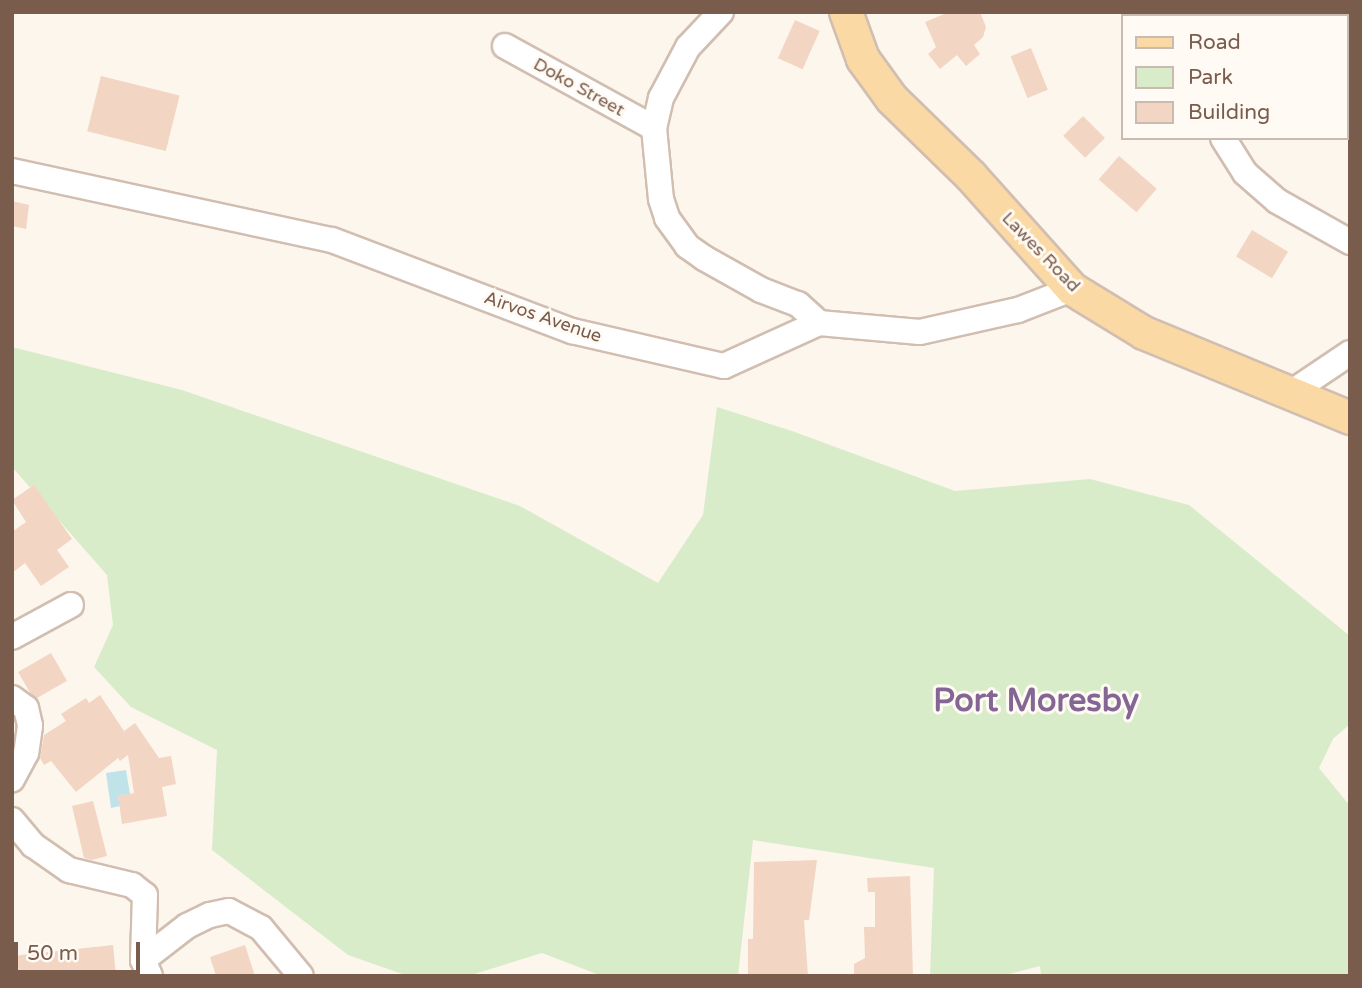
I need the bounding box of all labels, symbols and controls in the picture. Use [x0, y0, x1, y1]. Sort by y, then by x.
legend [1120, 14, 1348, 140]
text: Road [1188, 30, 1241, 55]
street label: Doko Street [530, 53, 628, 121]
text: Park [1188, 65, 1233, 90]
text: Building [1188, 100, 1270, 125]
street label: Lawes Road [997, 207, 1085, 297]
street label: Airvos Avenue [481, 287, 605, 347]
district label: Port Moresby [933, 682, 1139, 720]
scale bar [18, 928, 144, 972]
text: 50 m [27, 941, 78, 966]

